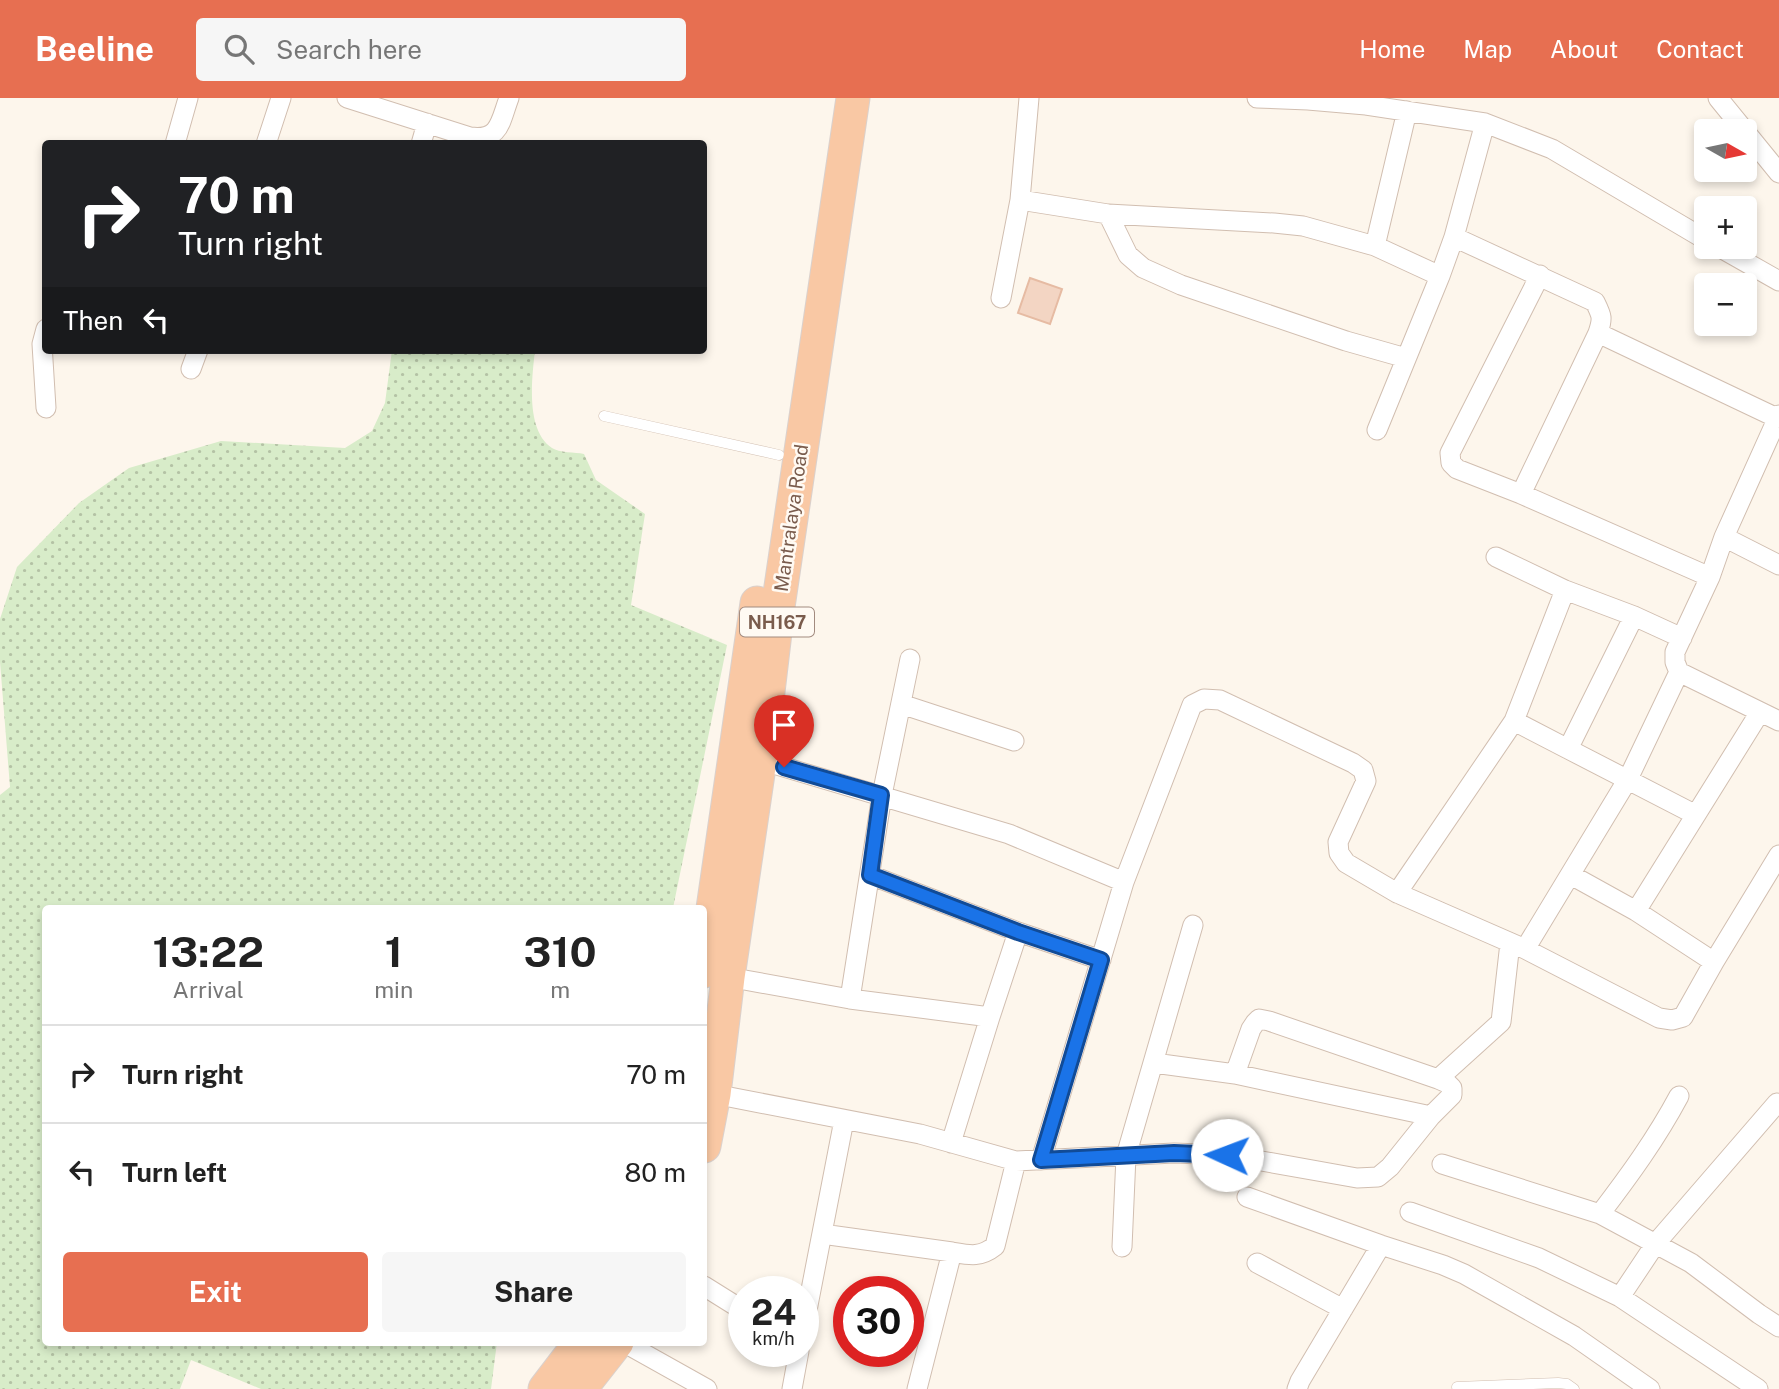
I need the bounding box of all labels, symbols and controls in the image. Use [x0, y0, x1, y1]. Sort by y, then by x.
search box [196, 18, 686, 81]
text: Beeline [35, 30, 154, 68]
icon: search [220, 30, 258, 68]
text: Search here [276, 34, 422, 65]
text: Home [1359, 35, 1425, 63]
text: Map [1463, 35, 1512, 63]
text: About [1550, 35, 1618, 63]
text: Contact [1656, 35, 1744, 63]
north arrow [1694, 119, 1757, 182]
map controls [1694, 119, 1757, 336]
text: 70 m [178, 166, 295, 224]
icon: right [63, 168, 154, 259]
button: + [1694, 196, 1757, 259]
text: Turn right [178, 225, 323, 262]
button: − [1694, 273, 1757, 336]
icon: left [137, 301, 175, 339]
text: Then [63, 305, 123, 336]
street label: Mantralaya Road [770, 443, 812, 593]
road number: NH167 [740, 608, 814, 636]
pin [754, 695, 814, 767]
icon: arrive [765, 706, 803, 744]
text: 13:22 [152, 927, 264, 976]
text: 1 [385, 927, 403, 976]
text: 310 [524, 927, 597, 976]
text: Arrival [173, 976, 244, 1003]
text: min [374, 976, 413, 1003]
text: m [550, 976, 570, 1003]
icon: right [63, 1055, 101, 1093]
text: Turn right [122, 1059, 244, 1090]
text: 70 m [626, 1059, 686, 1090]
position arrow [1190, 1118, 1264, 1192]
icon: left [63, 1153, 101, 1191]
text: Turn left [122, 1157, 227, 1188]
text: 80 m [625, 1157, 686, 1188]
button: Exit [63, 1252, 368, 1332]
button: Share [382, 1252, 686, 1332]
speed limit sign: 30 [833, 1276, 924, 1367]
text: 24 [751, 1292, 796, 1333]
text: km/h [752, 1328, 795, 1349]

